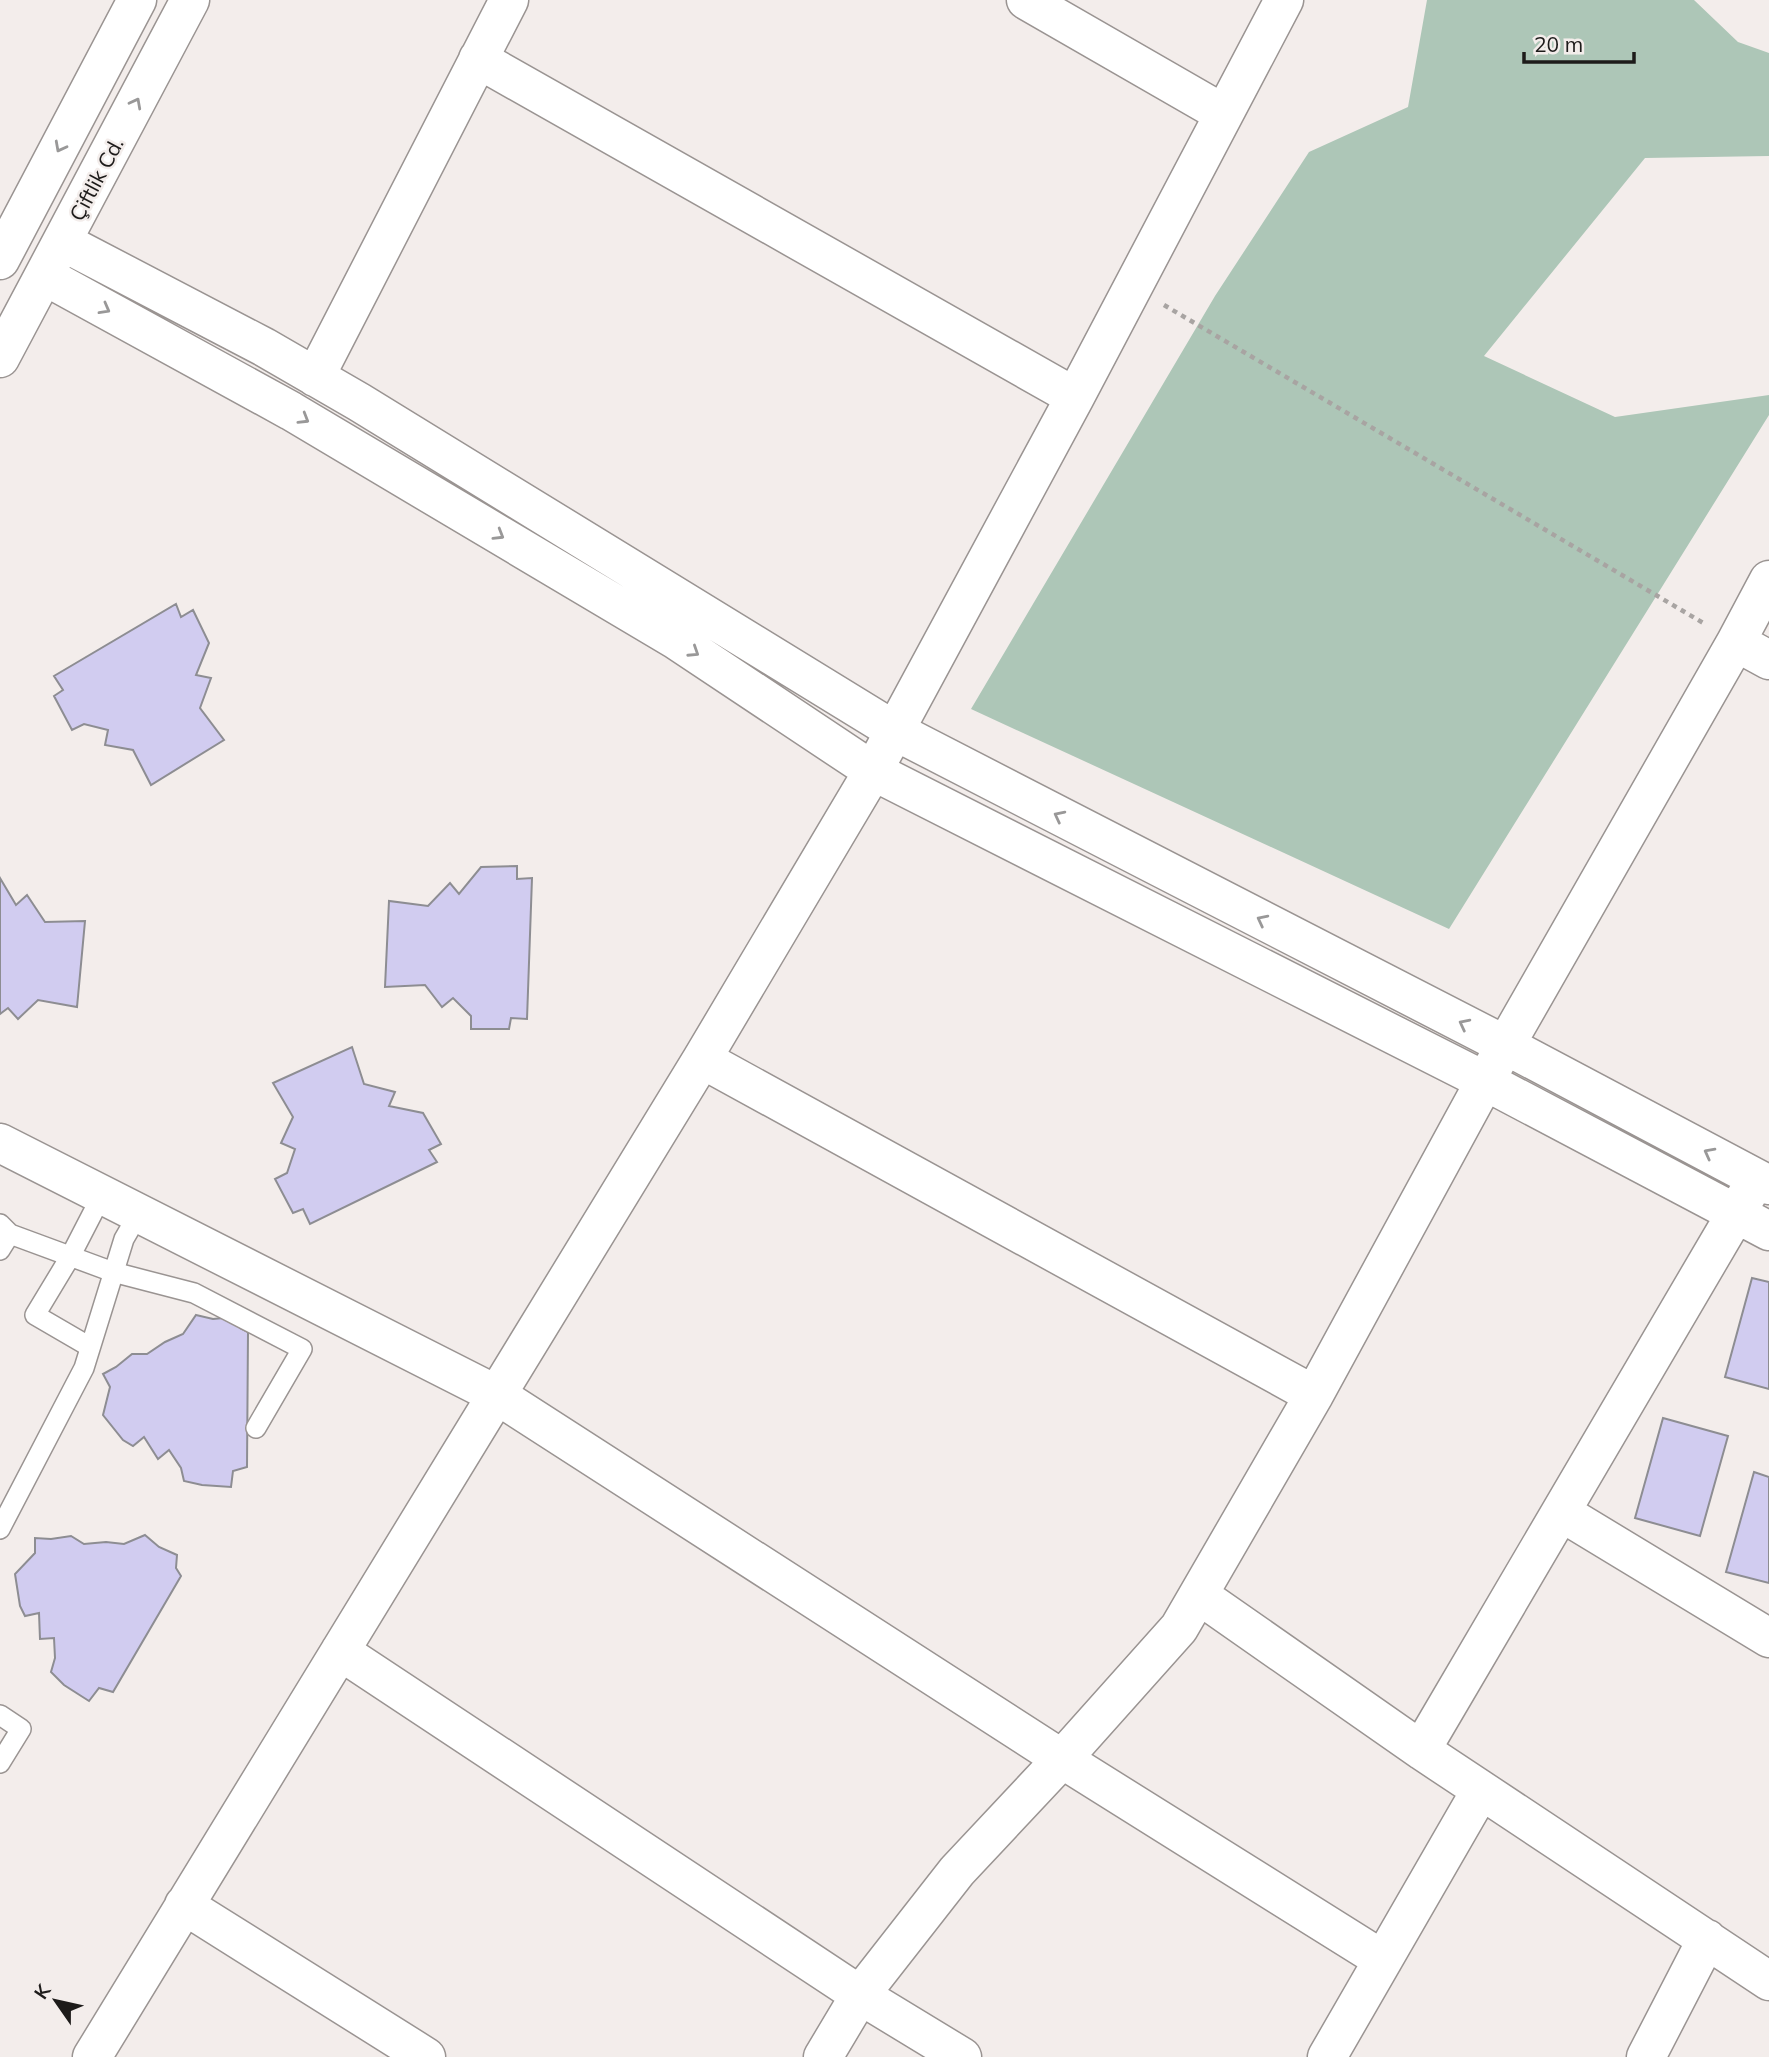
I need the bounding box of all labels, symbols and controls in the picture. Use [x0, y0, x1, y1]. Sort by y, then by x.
scale bar [1524, 21, 1634, 65]
text: 20 m [1534, 31, 1583, 57]
one-way arrow [127, 98, 141, 110]
street label: Çiftlik Cd. [63, 133, 129, 225]
one-way arrow [54, 140, 68, 152]
one-way arrow [98, 301, 110, 314]
one-way arrow [296, 410, 309, 423]
one-way arrow [492, 527, 505, 540]
one-way arrow [687, 644, 700, 657]
one-way arrow [1054, 811, 1066, 824]
one-way arrow [1256, 915, 1269, 928]
one-way arrow [1459, 1019, 1471, 1032]
one-way arrow [1703, 1147, 1716, 1161]
north arrow [21, 1966, 91, 2036]
text: K [28, 1978, 56, 2003]

